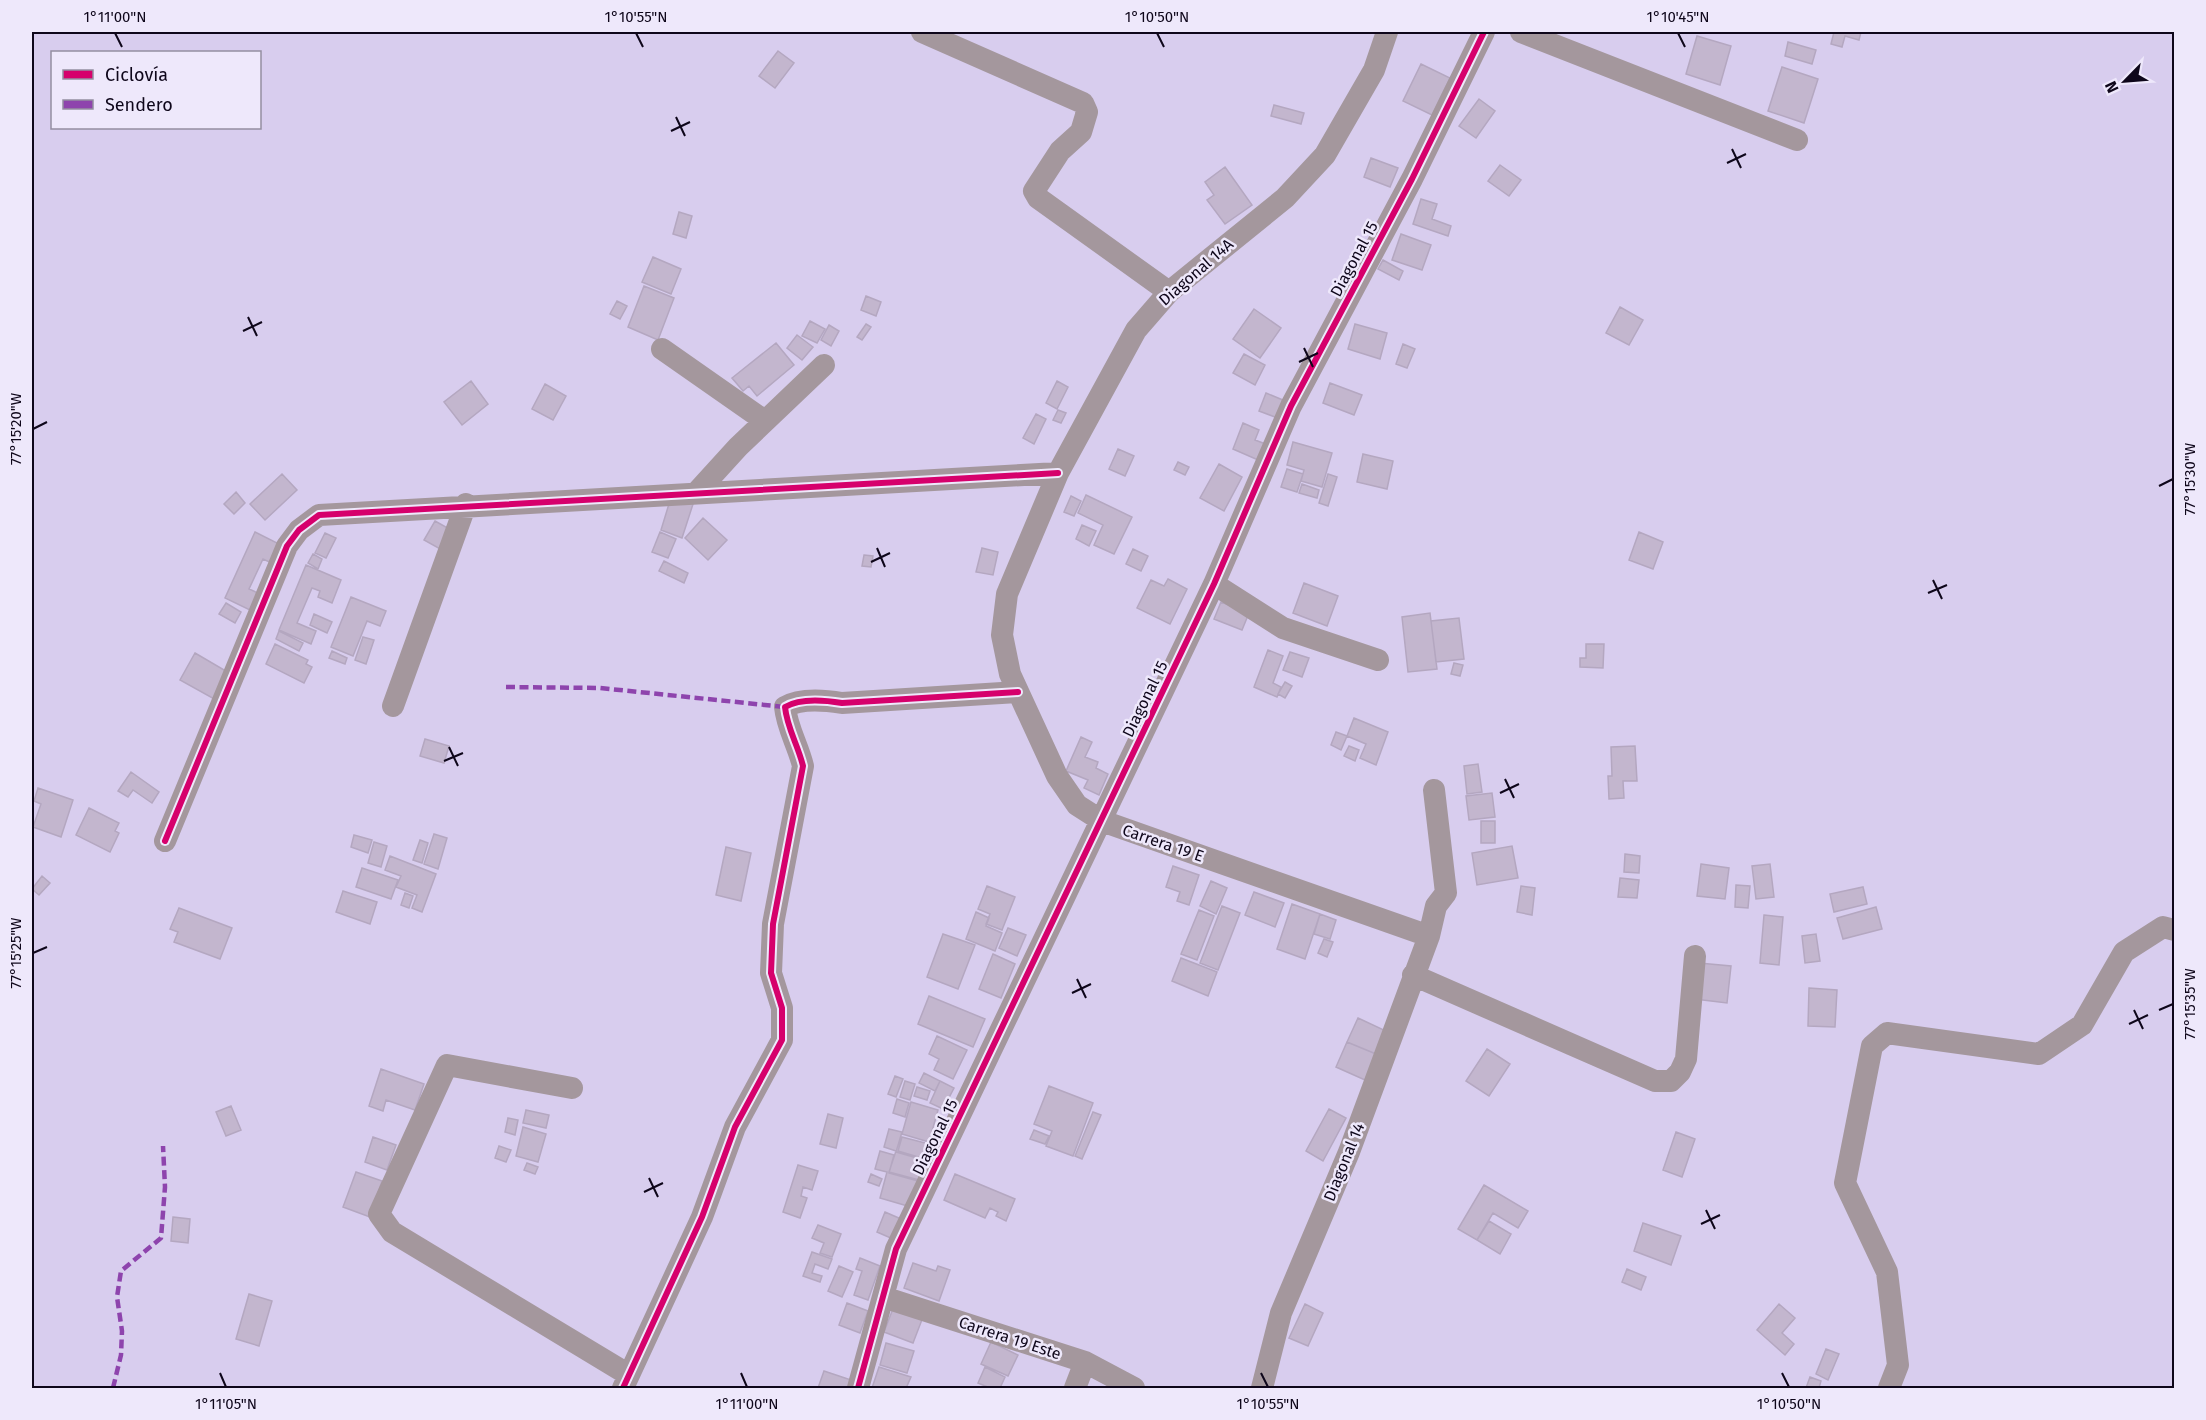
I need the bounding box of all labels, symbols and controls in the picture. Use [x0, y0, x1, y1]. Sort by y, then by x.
text: 1°11'00"N [83, 8, 147, 26]
text: 1°10'55"N [604, 8, 668, 26]
text: 1°10'50"N [1125, 8, 1189, 26]
text: 1°10'45"N [1647, 8, 1709, 26]
legend [51, 51, 261, 129]
north arrow [2095, 51, 2155, 111]
text: Ciclovía [105, 64, 168, 86]
text: N [2101, 78, 2123, 96]
text: Sendero [105, 94, 173, 116]
street label: Diagonal 15 [1326, 218, 1382, 300]
street label: Diagonal 14A [1155, 234, 1238, 309]
text: 77°15'20"W [7, 392, 25, 465]
text: 77°15'30"W [2181, 442, 2199, 515]
street label: Diagonal 15 [1118, 658, 1172, 740]
street label: Carrera 19 E [1120, 820, 1206, 866]
text: 77°15'25"W [7, 917, 25, 989]
text: 77°15'35"W [2181, 968, 2199, 1040]
street label: Diagonal 15 [908, 1096, 962, 1178]
street label: Diagonal 14 [1320, 1119, 1369, 1204]
street label: Carrera 19 Este [956, 1313, 1064, 1363]
text: 1°11'05"N [195, 1395, 257, 1413]
text: 1°11'00"N [715, 1395, 779, 1413]
text: 1°10'55"N [1236, 1395, 1300, 1413]
text: 1°10'50"N [1757, 1395, 1821, 1413]

